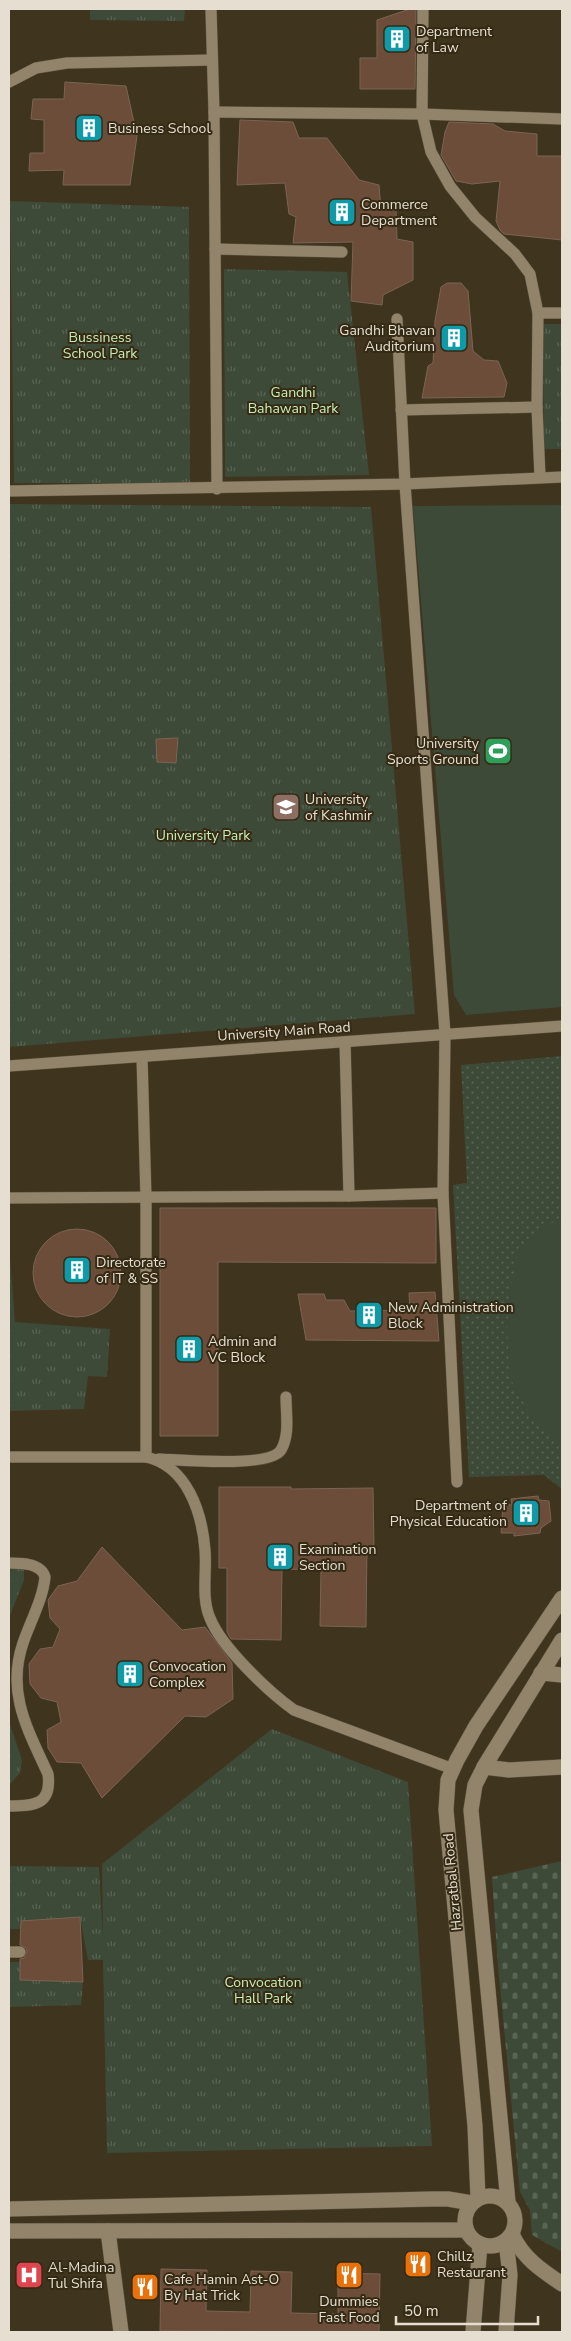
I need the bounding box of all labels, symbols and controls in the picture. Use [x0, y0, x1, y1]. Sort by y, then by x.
place label: Department of Law [416, 22, 492, 57]
building icon: Department of Law [382, 24, 412, 54]
building icon: Business School [74, 113, 104, 143]
place label: Business School [108, 119, 211, 138]
place label: Commerce Department [361, 195, 437, 230]
building icon: Commerce Department [327, 197, 357, 227]
place label: Gandhi Bhavan Auditorium [339, 321, 435, 356]
building icon: Gandhi Bhavan Auditorium [439, 323, 469, 353]
park label: Bussiness School Park [63, 328, 138, 363]
park label: Gandhi Bahawan Park [248, 383, 339, 418]
place label: University Sports Ground [387, 734, 480, 769]
sports icon: University Sports Ground [483, 736, 513, 766]
place label: University of Kashmir [305, 790, 372, 825]
school or university icon: University of Kashmir [271, 792, 301, 822]
park label: University Park [156, 826, 251, 845]
street label: University Main Road [217, 1017, 351, 1046]
place label: Directorate of IT & SS [96, 1253, 166, 1288]
building icon: Directorate of IT & SS [62, 1255, 92, 1285]
place label: New Administration Block [388, 1298, 514, 1333]
building icon: New Administration Block [354, 1300, 384, 1330]
place label: Admin and VC Block [207, 1332, 277, 1367]
building icon: Admin and VC Block [174, 1334, 204, 1364]
place label: Department of Physical Education [390, 1496, 507, 1531]
building icon: Department of Physical Education [511, 1498, 541, 1528]
place label: Examination Section [299, 1540, 376, 1575]
building icon: Examination Section [265, 1542, 295, 1572]
place label: Convocation Complex [149, 1657, 226, 1692]
building icon: Convocation Complex [115, 1659, 145, 1689]
street label: Hazratbal Road [439, 1832, 466, 1931]
park label: Convocation Hall Park [224, 1973, 302, 2008]
place label: Chillz Restaurant [437, 2247, 506, 2282]
restaurant icon: Chillz Restaurant [403, 2249, 433, 2279]
place label: Al-Madina Tul Shifa [48, 2258, 114, 2293]
hospital icon: Al-Madina Tul Shifa [14, 2260, 44, 2290]
restaurant icon: Dummies Fast Food [334, 2260, 364, 2290]
place label: Cafe Hamin Ast-O By Hat Trick [164, 2270, 279, 2305]
restaurant icon: Cafe Hamin Ast-O By Hat Trick [130, 2272, 160, 2302]
place label: Dummies Fast Food [318, 2292, 380, 2327]
scale bar [396, 2294, 538, 2326]
text: 50 m [404, 2301, 439, 2321]

